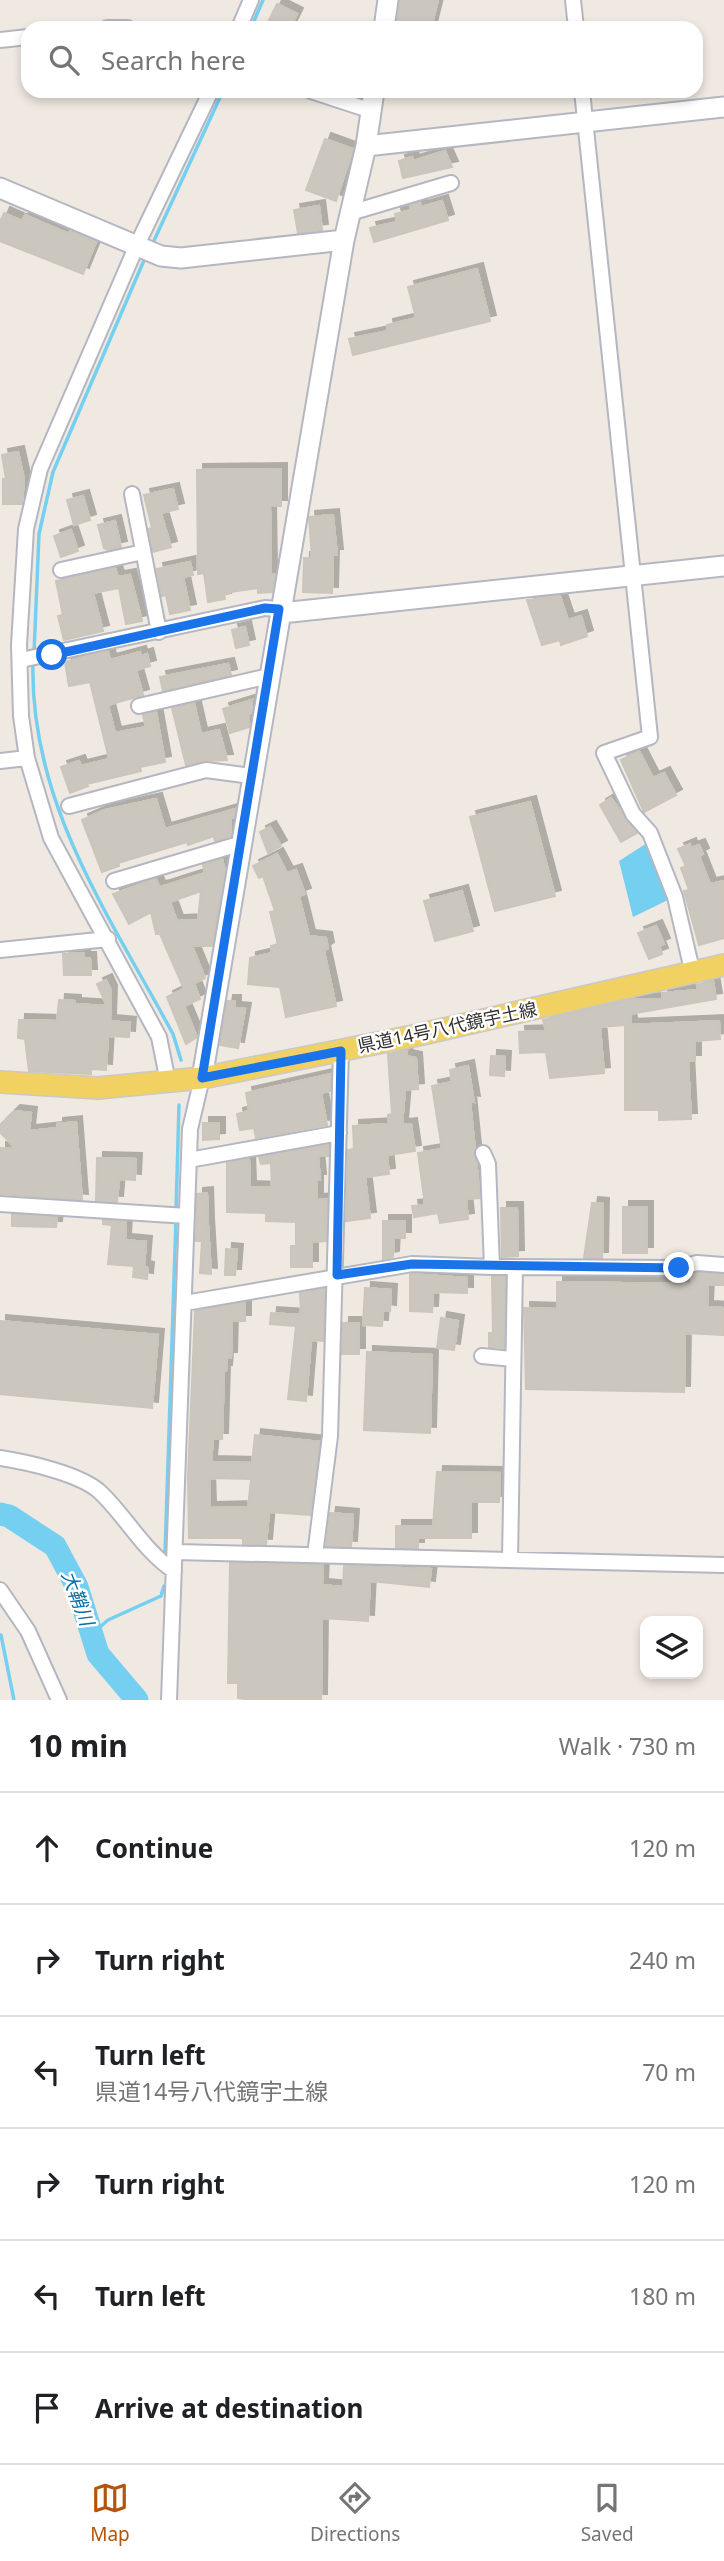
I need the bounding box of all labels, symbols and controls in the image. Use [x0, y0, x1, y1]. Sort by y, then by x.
search box [21, 21, 703, 98]
icon: search [45, 41, 83, 79]
text: Search here [101, 42, 246, 78]
route start [36, 639, 67, 670]
street label: 県道14号八代鏡宇土線 [355, 996, 539, 1058]
route end [663, 1252, 694, 1283]
water label: 大鞘川 [56, 1567, 101, 1631]
map controls [640, 1616, 703, 1679]
button: layers [640, 1616, 703, 1679]
text: 10 min [28, 1725, 128, 1766]
text: Walk · 730 m [559, 1730, 696, 1762]
icon: ahead [28, 1829, 66, 1867]
text: Continue [95, 1830, 213, 1866]
text: 120 m [629, 1832, 696, 1864]
icon: right [28, 1941, 66, 1979]
text: Turn right [95, 1942, 225, 1978]
text: 240 m [629, 1944, 696, 1976]
text: Turn left [95, 2037, 206, 2073]
icon: left [28, 2053, 66, 2091]
text: 70 m [642, 2056, 696, 2088]
text: 県道14号八代鏡宇土線 [95, 2075, 328, 2107]
icon: right [28, 2165, 66, 2203]
text: Turn right [95, 2166, 225, 2202]
text: 120 m [629, 2168, 696, 2200]
icon: left [28, 2277, 66, 2315]
text: Turn left [95, 2278, 206, 2314]
text: 180 m [629, 2280, 696, 2312]
icon: arrive [28, 2389, 66, 2427]
text: Arrive at destination [95, 2390, 364, 2426]
tab: Map [90, 2479, 130, 2547]
tab: Directions [310, 2479, 400, 2547]
tab: Saved [581, 2479, 634, 2547]

